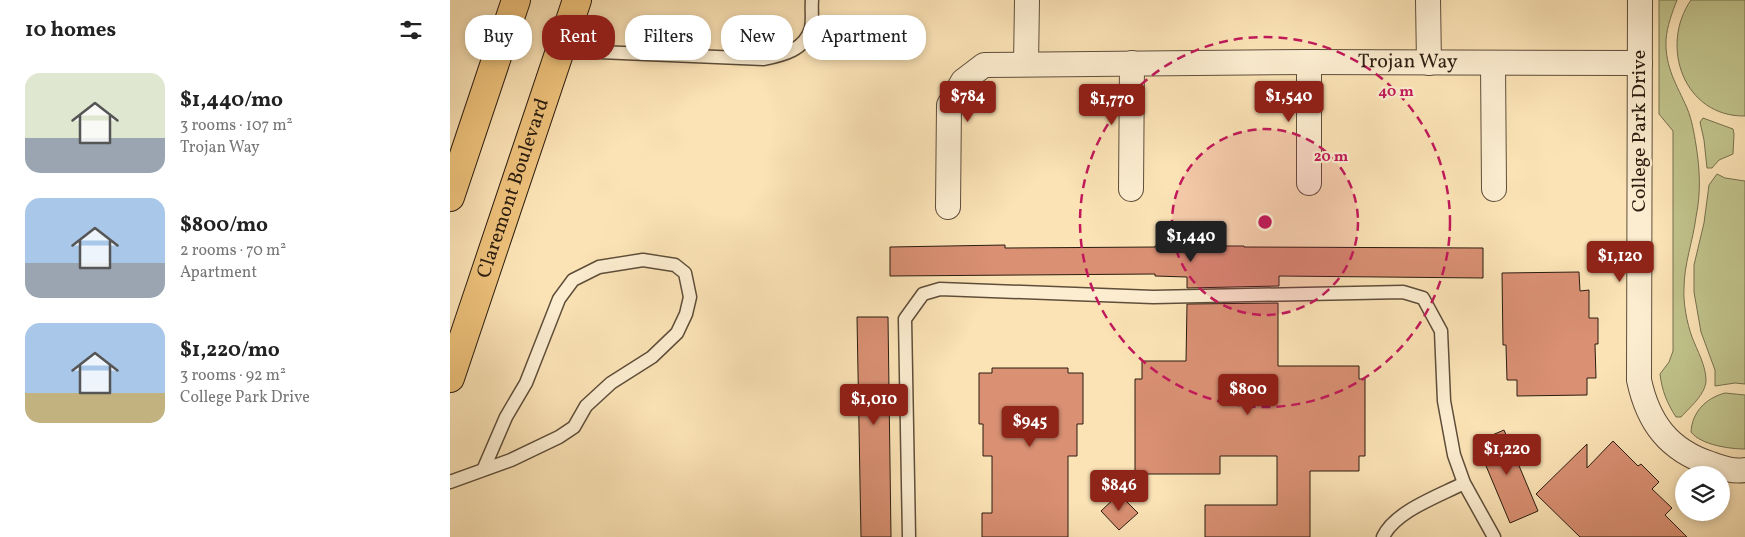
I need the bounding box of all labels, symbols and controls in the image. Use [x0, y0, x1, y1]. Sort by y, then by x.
chip: Buy [465, 15, 532, 60]
chip: Rent [542, 15, 615, 60]
chip: Filters [625, 15, 711, 60]
chip: New [721, 15, 793, 60]
chip: Apartment [803, 15, 926, 60]
text: 10 homes [25, 16, 116, 45]
icon: filters [397, 16, 425, 44]
street label: Trojan Way [1358, 48, 1458, 76]
street label: College Park Drive [1626, 50, 1654, 212]
pin: $784 [938, 80, 998, 123]
pin: $1,540 [1248, 80, 1330, 123]
text: 40 m [1378, 82, 1414, 103]
pin: $1,770 [1071, 84, 1153, 126]
text: $1,440/mo [180, 86, 283, 115]
text: $784 [951, 86, 985, 108]
text: $1,540 [1266, 86, 1312, 108]
text: $1,770 [1090, 89, 1134, 111]
icon: home [65, 93, 125, 153]
street label: Claremont Boulevard [470, 95, 557, 282]
text: 3 rooms · 107 m² [180, 115, 293, 137]
text: Trojan Way [180, 137, 260, 159]
text: 20 m [1314, 147, 1349, 168]
text: $800/mo [180, 211, 268, 240]
centre of rings [1256, 213, 1274, 231]
icon: home [65, 218, 125, 278]
pin: $1,440 [1150, 220, 1232, 263]
text: $1,440 [1167, 226, 1215, 248]
text: 2 rooms · 70 m² [180, 240, 286, 262]
pin: $1,120 [1579, 240, 1661, 283]
text: $1,120 [1598, 246, 1642, 268]
text: Apartment [180, 262, 257, 284]
text: $1,220/mo [180, 336, 280, 365]
icon: home [65, 343, 125, 403]
text: 3 rooms · 92 m² [180, 365, 286, 387]
pin: $800 [1218, 374, 1278, 416]
text: $800 [1229, 379, 1267, 401]
pin: $1,010 [833, 384, 915, 426]
text: College Park Drive [180, 387, 310, 409]
text: $1,010 [851, 389, 897, 411]
pin: $945 [1000, 406, 1060, 448]
text: $945 [1013, 411, 1047, 433]
pin: $1,220 [1466, 434, 1548, 476]
text: $1,220 [1484, 439, 1530, 461]
map controls [1675, 466, 1730, 521]
button: layers [1675, 466, 1730, 521]
pin: $846 [1089, 470, 1149, 512]
text: $846 [1101, 475, 1137, 497]

